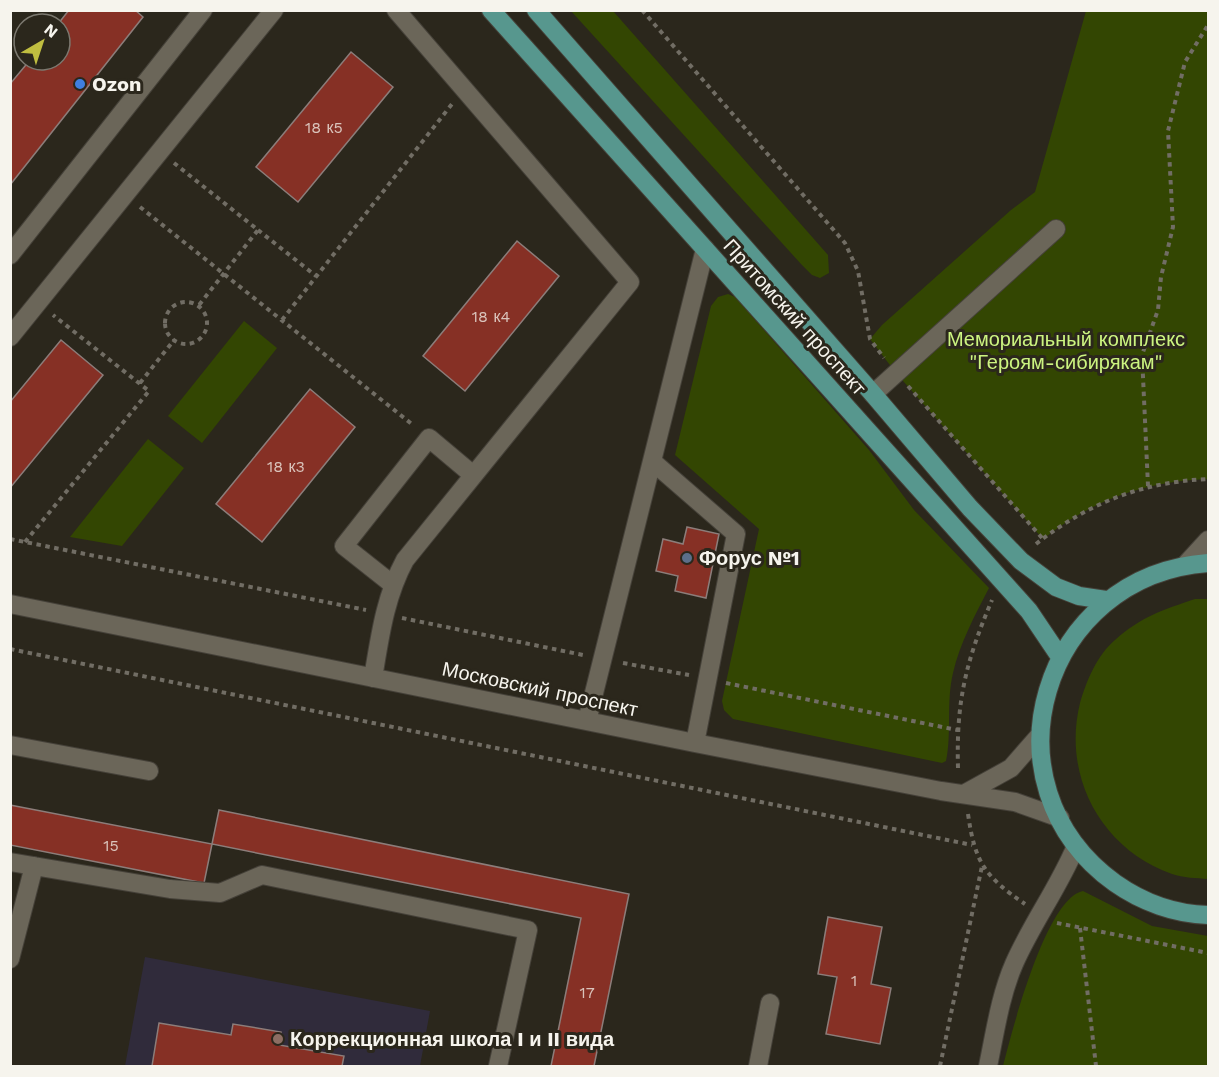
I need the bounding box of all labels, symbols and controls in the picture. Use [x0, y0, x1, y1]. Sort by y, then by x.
north arrow [12, 12, 72, 72]
text: N [41, 20, 62, 42]
place label: Ozon [92, 72, 141, 96]
marker: Ozon [73, 77, 87, 91]
house number: 18 к5 [305, 118, 343, 137]
street label: Притомский проспект [719, 234, 871, 400]
house number: 18 к4 [472, 307, 510, 326]
park label: Мемориальный комплекс "Героям-сибирякам" [947, 327, 1185, 374]
house number: 18 к3 [267, 457, 305, 476]
place label: Форус №1 [699, 546, 800, 570]
marker: Форус №1 [680, 551, 694, 565]
street label: Московский проспект [440, 657, 640, 721]
house number: 15 [103, 836, 119, 855]
house number: 1 [851, 971, 857, 990]
house number: 17 [579, 983, 595, 1002]
place label: Коррекционная школа I и II вида [290, 1027, 615, 1051]
marker: Коррекционная школа I и II вида [271, 1032, 285, 1046]

